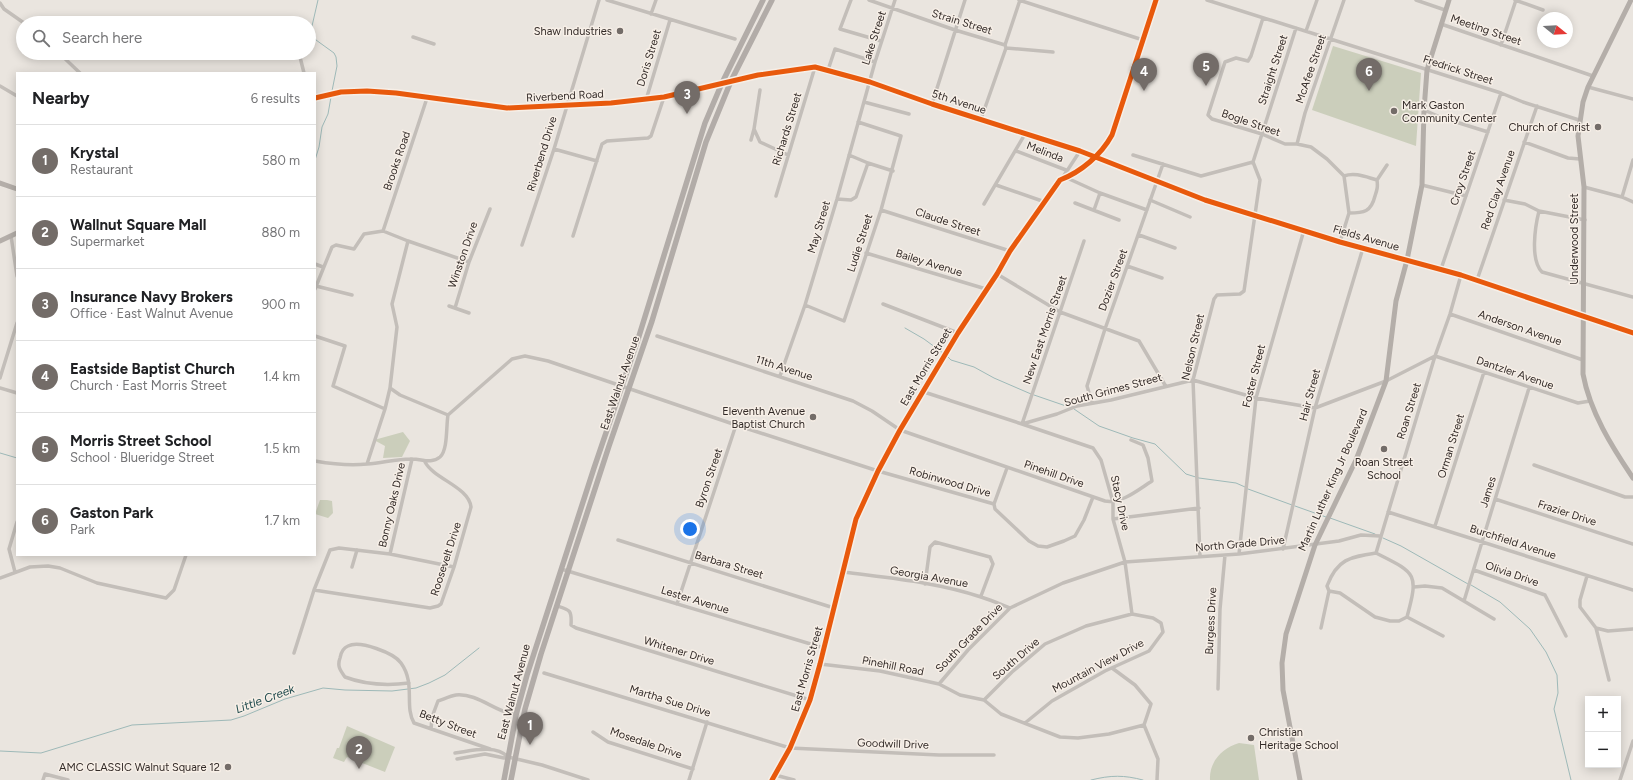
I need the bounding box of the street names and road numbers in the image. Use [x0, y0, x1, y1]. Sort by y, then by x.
street label: Strain Street [930, 7, 994, 37]
street label: Lake Street [859, 9, 889, 67]
street label: Meeting Street [1449, 12, 1523, 48]
street label: Doris Street [634, 28, 664, 88]
street label: Straight Street [1256, 33, 1290, 107]
street label: McAfee Street [1293, 33, 1329, 105]
street label: Fredrick Street [1421, 53, 1495, 87]
street label: Riverbend Road [526, 87, 604, 105]
street label: 5th Avenue [930, 87, 988, 117]
street label: Richards Street [770, 91, 804, 167]
street label: Bogle Street [1220, 107, 1282, 139]
street label: Riverbend Drive [524, 115, 560, 193]
street label: Brooks Road [381, 130, 413, 192]
street label: Melinda [1025, 139, 1065, 165]
street label: Red Clay Avenue [1478, 148, 1518, 232]
street label: Croy Street [1448, 149, 1478, 207]
street label: Underwood Street [1568, 193, 1581, 285]
street label: May Street [805, 199, 833, 255]
street label: Claude Street [914, 205, 982, 239]
street label: Ludie Street [844, 212, 876, 274]
street label: Winston Drive [446, 220, 480, 290]
street label: Fields Avenue [1331, 222, 1401, 254]
street label: Bailey Avenue [894, 247, 964, 279]
street label: Dozier Street [1096, 247, 1130, 313]
street label: New East Morris Street [1020, 274, 1070, 386]
street label: Anderson Avenue [1477, 308, 1563, 348]
street label: Nelson Street [1179, 312, 1207, 382]
street label: East Morris Street [898, 326, 954, 408]
street label: East Walnut Avenue [598, 334, 642, 432]
street label: Foster Street [1240, 343, 1268, 409]
street label: 11th Avenue [754, 353, 814, 383]
street label: Dantzler Avenue [1475, 354, 1555, 392]
street label: Hair Street [1297, 367, 1323, 423]
street label: South Grimes Street [1063, 371, 1163, 409]
street label: Roan Street [1394, 381, 1424, 441]
street label: Martin Luther King Jr Boulevard [1296, 407, 1370, 553]
street label: Orman Street [1435, 412, 1467, 480]
street label: Byron Street [693, 446, 725, 510]
street label: Pinehill Drive [1022, 458, 1086, 490]
street label: Bonny Oaks Drive [376, 461, 408, 549]
street label: Robinwood Drive [908, 464, 992, 500]
street label: Stacy Drive [1108, 474, 1132, 532]
street label: James [1477, 475, 1499, 509]
street label: Frazier Drive [1536, 497, 1598, 529]
street label: Roosevelt Drive [428, 520, 464, 598]
street label: Burchfield Avenue [1468, 522, 1558, 562]
street label: North Grade Drive [1195, 534, 1285, 554]
street label: Barbara Street [693, 548, 765, 582]
street label: Olivia Drive [1484, 559, 1540, 589]
street label: Georgia Avenue [889, 564, 969, 590]
street label: Lester Avenue [659, 583, 731, 617]
street label: Burgess Drive [1203, 587, 1219, 655]
street label: South Grade Drive [933, 601, 1005, 675]
street label: East Morris Street [789, 625, 825, 713]
street label: Whitener Drive [642, 634, 716, 668]
street label: South Drive [990, 635, 1042, 683]
street label: Mountain View Drive [1050, 636, 1146, 696]
street label: East Walnut Avenue [495, 643, 533, 741]
street label: Pinehill Road [861, 654, 925, 678]
street label: Martha Sue Drive [628, 682, 712, 720]
street label: Betty Street [417, 707, 479, 741]
street label: Mosedale Drive [608, 725, 684, 761]
street label: Goodwill Drive [857, 736, 929, 752]

